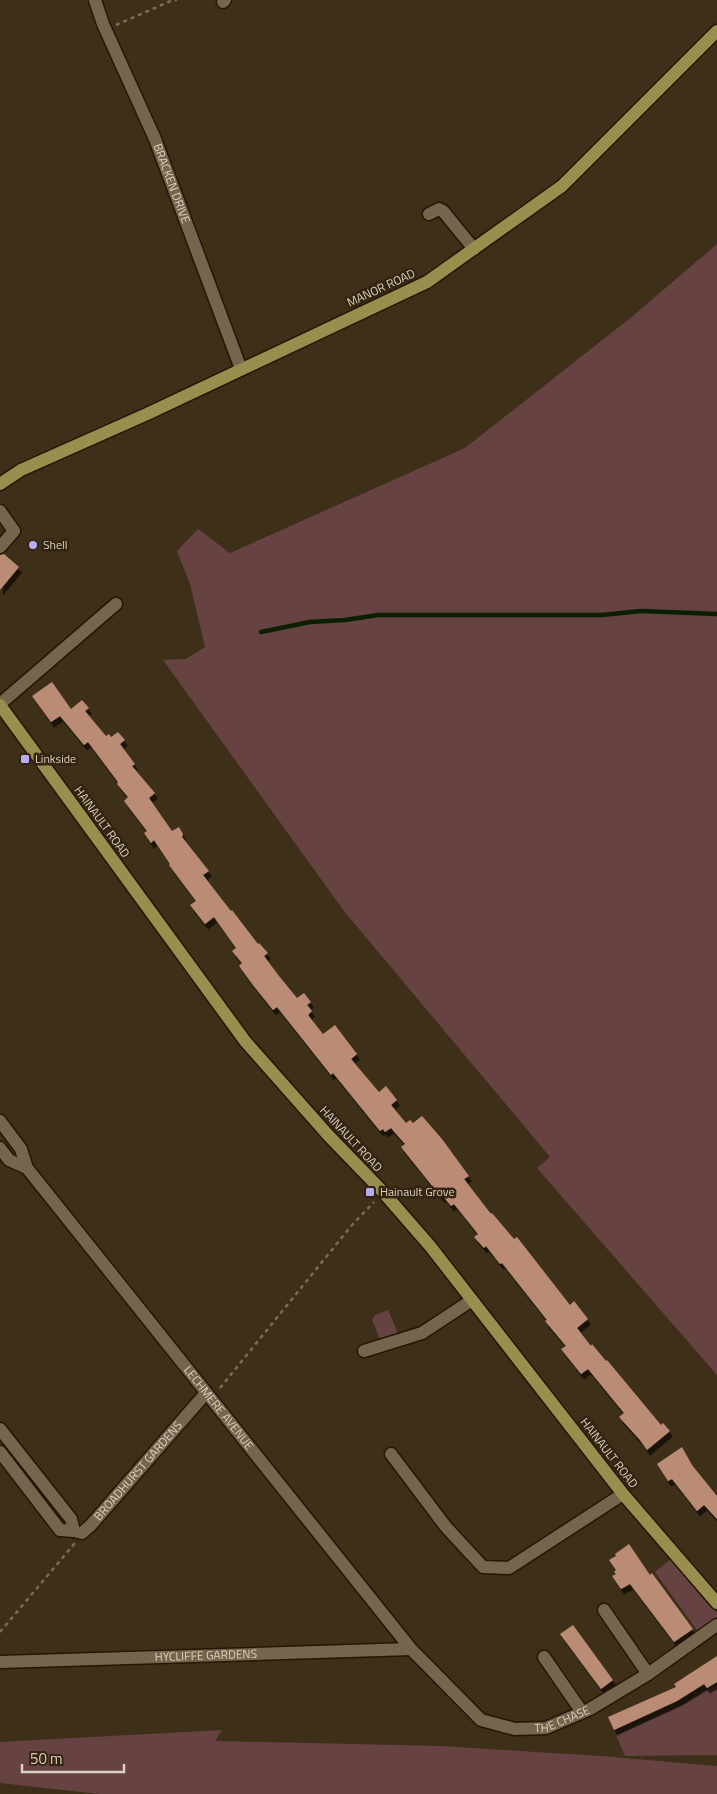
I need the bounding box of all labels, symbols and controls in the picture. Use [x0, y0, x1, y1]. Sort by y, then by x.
street label: BRACKEN DRIVE [148, 141, 196, 226]
street label: MANOR ROAD [344, 263, 418, 312]
place label: Shell [43, 535, 68, 554]
marker: Shell [27, 539, 39, 551]
place label: Linkside [35, 749, 76, 768]
marker: Linkside [19, 753, 31, 765]
street label: HAINAULT ROAD [70, 782, 135, 862]
street label: HAINAULT ROAD [316, 1101, 387, 1176]
place label: Hainault Grove [380, 1182, 455, 1201]
marker: Hainault Grove [364, 1186, 376, 1198]
street label: LECHMERE AVENUE [179, 1361, 259, 1454]
street label: HAINAULT ROAD [576, 1413, 643, 1492]
street label: BROADHURST GARDENS [89, 1416, 187, 1525]
street label: HYCLIFFE GARDENS [154, 1644, 257, 1666]
street label: THE CHASE [534, 1700, 593, 1737]
scale bar [22, 1742, 125, 1774]
text: 50 m [30, 1747, 63, 1770]

